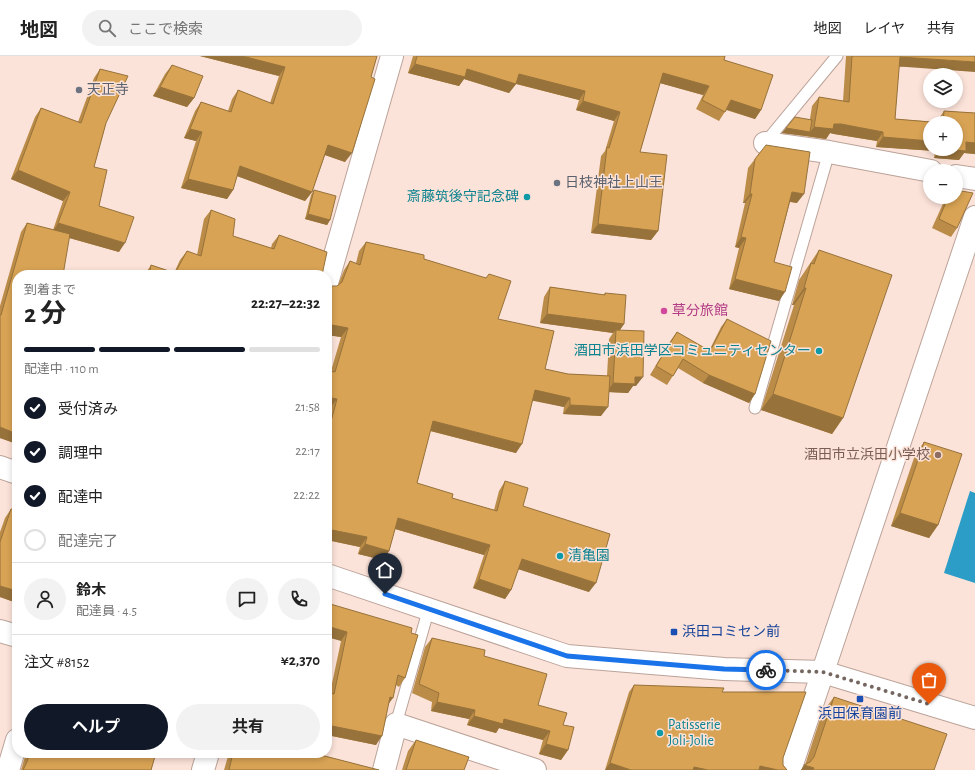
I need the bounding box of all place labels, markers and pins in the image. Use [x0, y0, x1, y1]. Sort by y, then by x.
place label: 天正寺 [87, 82, 129, 97]
marker: 天正寺 [74, 85, 84, 95]
place label: 日枝神社上山王 [565, 175, 663, 190]
marker: 日枝神社上山王 [552, 178, 562, 188]
place label: 斎藤筑後守記念碑 [407, 189, 519, 204]
marker: 斎藤筑後守記念碑 [522, 192, 532, 202]
place label: 草分旅館 [672, 302, 728, 318]
marker: 草分旅館 [659, 306, 669, 316]
place label: 酒田市浜田学区コミュニティセンター [574, 343, 811, 358]
marker: 酒田市浜田学区コミュニティセンター [814, 346, 824, 356]
place label: 酒田市立浜田小学校 [804, 447, 930, 462]
marker: 酒田市立浜田小学校 [933, 450, 943, 460]
place label: 清亀園 [568, 548, 610, 563]
marker: 清亀園 [555, 551, 565, 561]
pin [368, 553, 402, 594]
place label: 浜田コミセン前 [682, 623, 780, 639]
marker: 浜田コミセン前 [669, 627, 679, 637]
pin [912, 663, 946, 704]
marker: 浜田保育園前 [855, 694, 865, 704]
place label: 浜田保育園前 [818, 705, 902, 721]
place label: Patisserie Joli-Jolie [668, 718, 720, 748]
marker: Patisserie Joli-Jolie [655, 728, 665, 738]

